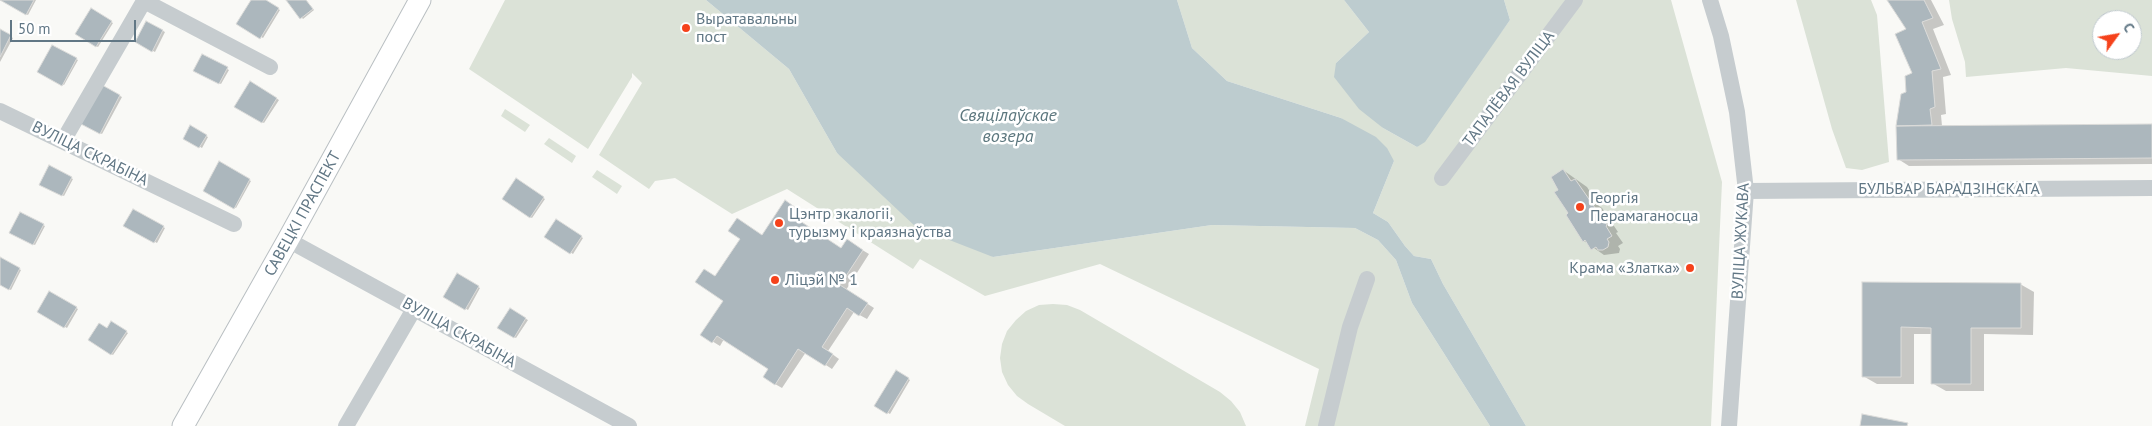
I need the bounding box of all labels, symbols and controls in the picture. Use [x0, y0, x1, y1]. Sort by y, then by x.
place label: Выратавальны пост [696, 9, 797, 47]
scale bar [12, 10, 139, 42]
north arrow [2092, 10, 2142, 60]
text: 50 m [18, 19, 51, 38]
text: С [2119, 19, 2139, 36]
marker: Выратавальны пост [680, 22, 692, 34]
street label: ТАПАЛЁВАЯ ВУЛІЦА [1459, 27, 1559, 151]
water label: Свяцілаўскае возера [959, 105, 1057, 148]
street label: ВУЛІЦА СКРАБІНА [29, 118, 151, 190]
street label: САВЕЦКІ ПРАСПЕКТ [261, 148, 345, 280]
street label: БУЛЬВАР БАРАДЗІНСКАГА [1858, 179, 2040, 199]
street label: ВУЛІЦА ЖУКАВА [1728, 182, 1754, 300]
place label: Георгія Перамаганосца [1590, 188, 1698, 226]
marker: Георгія Перамаганосца [1574, 201, 1586, 213]
place label: Цэнтр экалогіі, турызму і краязнаўства [789, 204, 952, 242]
marker: Цэнтр экалогіі, турызму і краязнаўства [773, 217, 785, 229]
place label: Крама «Златка» [1569, 258, 1680, 278]
marker: Крама «Златка» [1684, 262, 1696, 274]
place label: Ліцэй № 1 [785, 270, 858, 290]
marker: Ліцэй № 1 [769, 274, 781, 286]
street label: ВУЛІЦА СКРАБІНА [399, 294, 519, 372]

